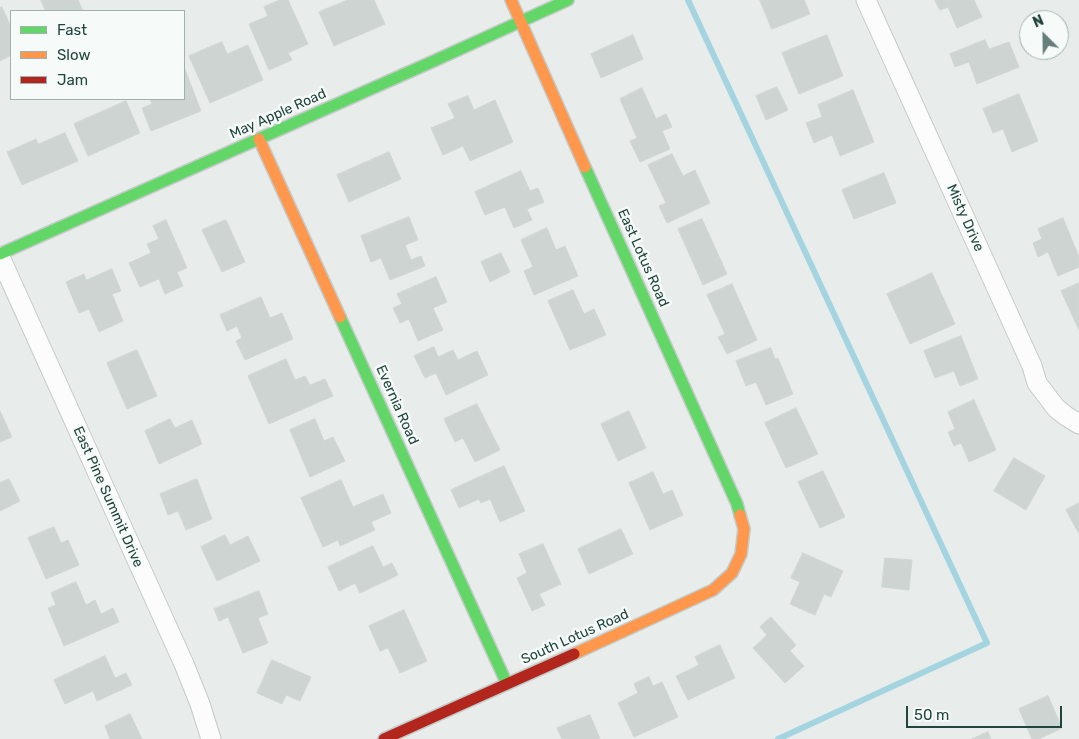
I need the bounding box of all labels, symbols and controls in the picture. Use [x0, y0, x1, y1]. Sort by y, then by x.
legend [10, 10, 185, 100]
north arrow [1019, 10, 1069, 60]
text: N [1030, 12, 1046, 31]
text: Fast [57, 21, 87, 39]
text: Slow [57, 46, 90, 64]
text: Jam [57, 71, 88, 89]
street label: May Apple Road [227, 85, 329, 143]
street label: Misty Drive [943, 182, 987, 254]
street label: East Lotus Road [614, 206, 672, 310]
street label: Evernia Road [372, 363, 422, 447]
street label: East Pine Summit Drive [69, 424, 147, 570]
street label: South Lotus Road [519, 606, 631, 668]
scale bar [909, 696, 1065, 728]
text: 50 m [914, 706, 949, 724]

